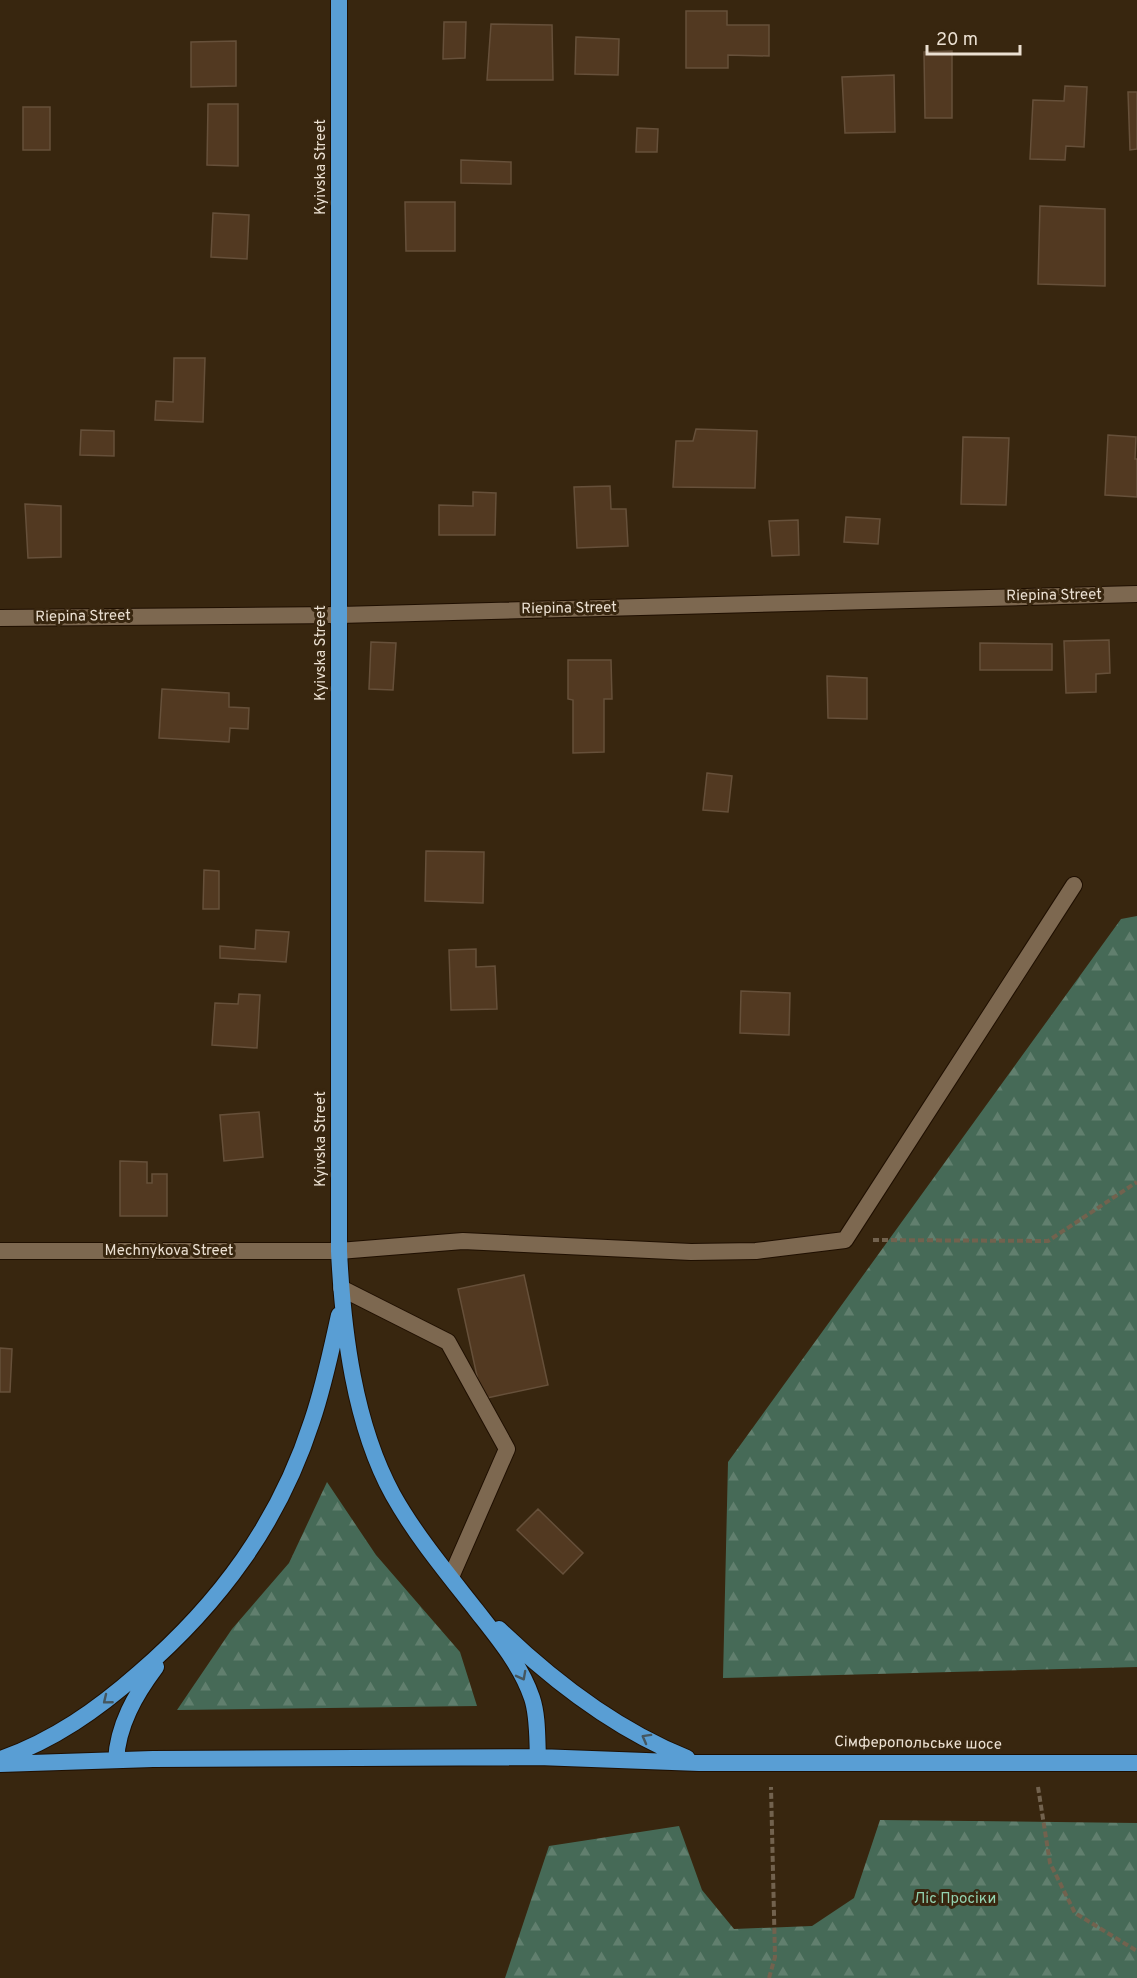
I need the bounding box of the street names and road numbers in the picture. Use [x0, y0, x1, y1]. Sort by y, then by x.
street label: Kyivska Street [312, 119, 331, 215]
street label: Riepina Street [1006, 586, 1102, 606]
street label: Riepina Street [521, 599, 617, 619]
street label: Kyivska Street [312, 605, 331, 701]
street label: Riepina Street [35, 607, 131, 627]
street label: Kyivska Street [312, 1091, 331, 1187]
street label: Mechnykova Street [105, 1242, 233, 1261]
street label: Сімферопольське шосе [834, 1733, 1002, 1755]

